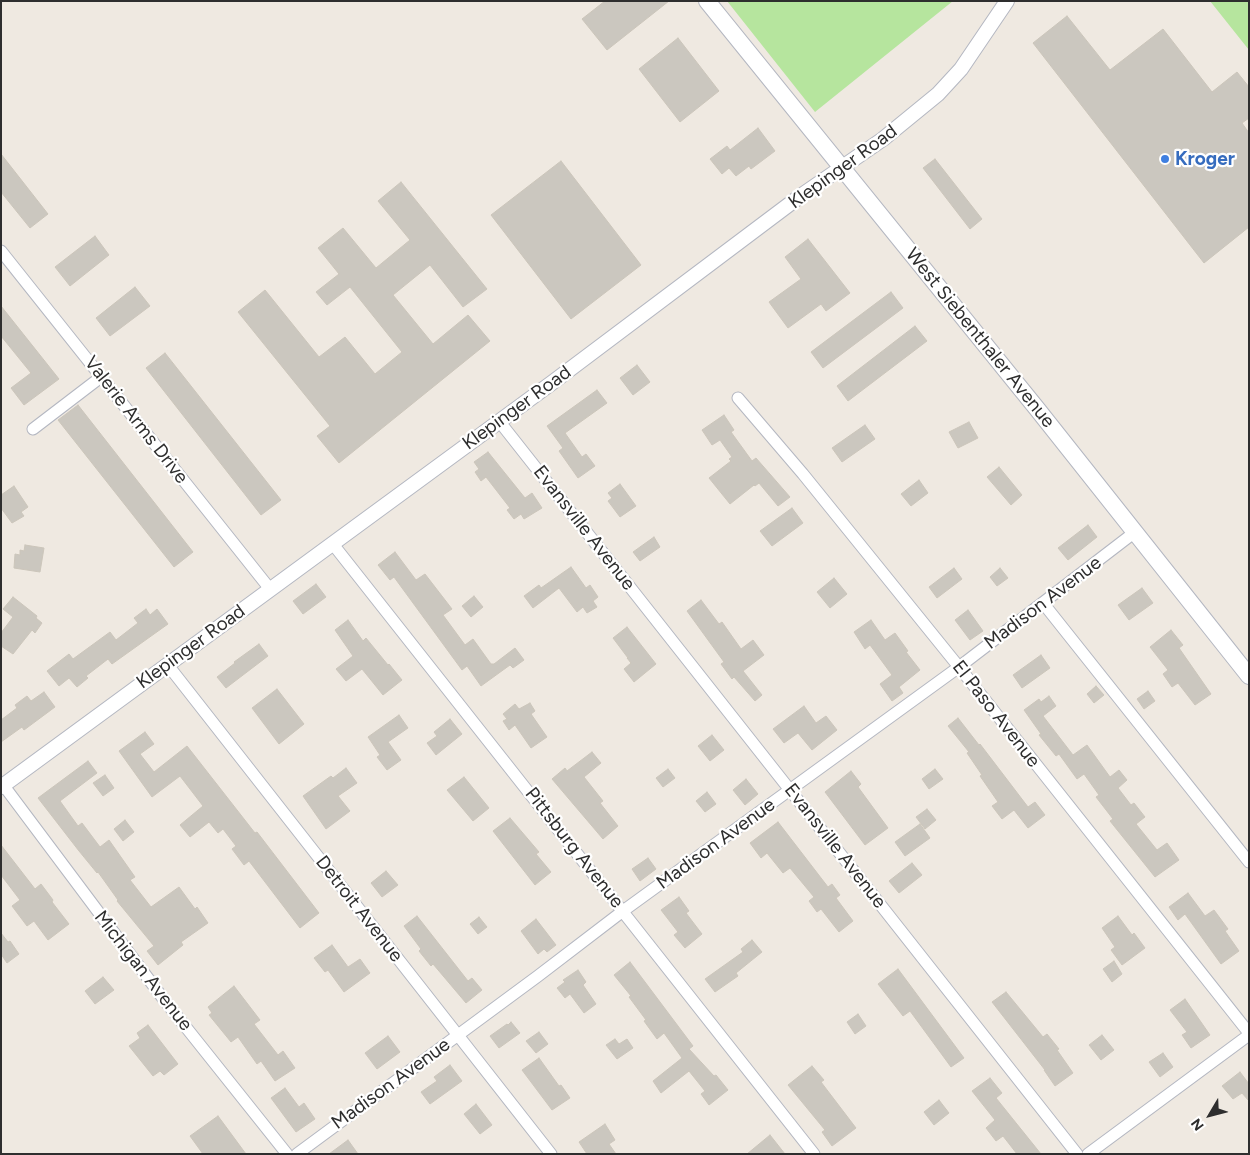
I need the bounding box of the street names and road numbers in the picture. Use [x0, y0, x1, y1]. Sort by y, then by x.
street label: Klepinger Road [784, 120, 902, 214]
street label: West Siebenthaler Avenue [900, 244, 1060, 432]
street label: Valerie Arms Drive [79, 352, 193, 488]
street label: Klepinger Road [458, 361, 576, 455]
street label: Evansville Avenue [528, 461, 640, 595]
street label: Madison Avenue [980, 552, 1106, 654]
street label: Klepinger Road [132, 600, 250, 694]
street label: El Paso Avenue [947, 656, 1045, 772]
street label: Evansville Avenue [779, 779, 891, 913]
street label: Pittsburg Avenue [520, 783, 628, 913]
street label: Madison Avenue [652, 793, 780, 895]
street label: Detroit Avenue [310, 851, 408, 967]
street label: Michigan Avenue [89, 906, 197, 1036]
street label: Madison Avenue [327, 1033, 455, 1135]

